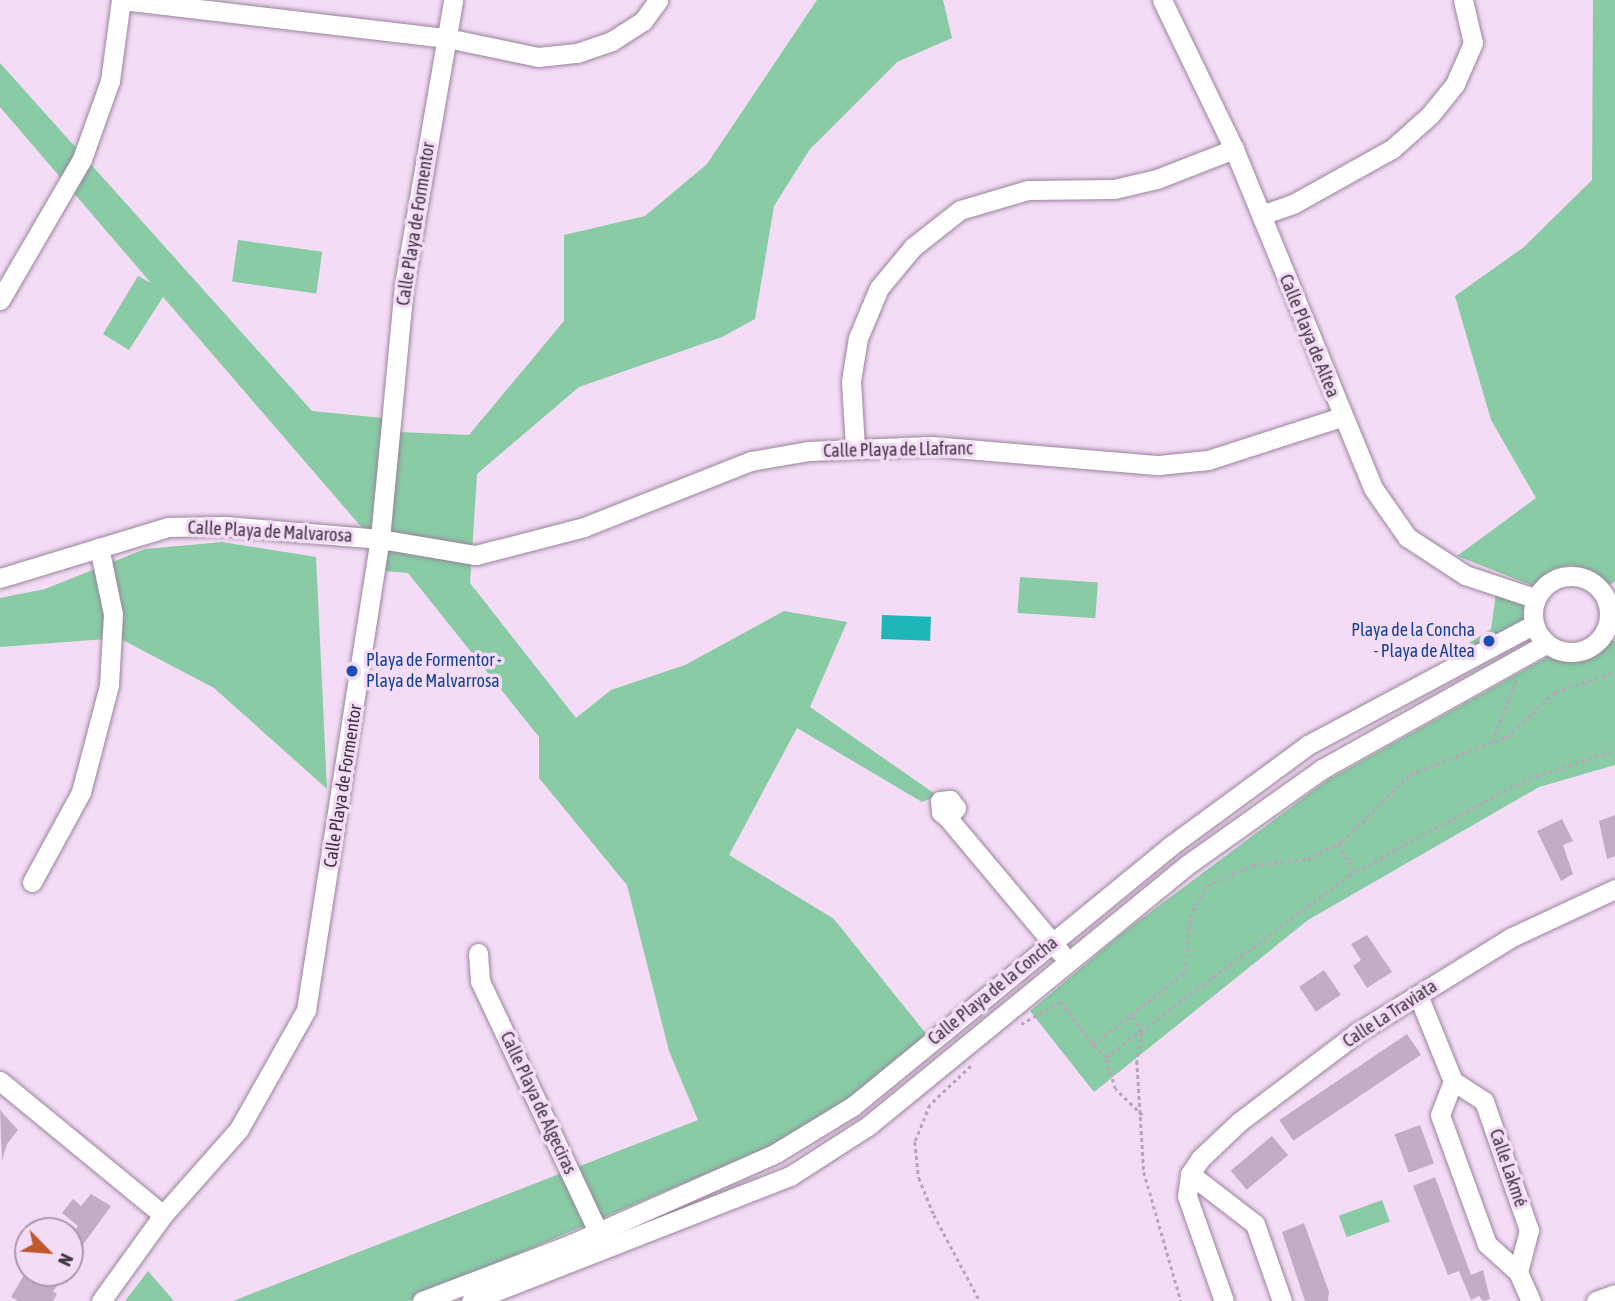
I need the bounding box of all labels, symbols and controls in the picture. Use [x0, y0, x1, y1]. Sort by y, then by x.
street label: Calle Playa de Formentor [392, 141, 440, 307]
street label: Calle Playa de Altea [1274, 271, 1344, 401]
street label: Calle Playa de Llafranc [823, 438, 973, 462]
street label: Calle Playa de Malvarosa [187, 517, 353, 547]
place label: Playa de la Concha - Playa de Altea [1351, 620, 1475, 662]
marker: Playa de la Concha - Playa de Altea [1481, 633, 1497, 649]
place label: Playa de Formentor - Playa de Malvarrosa [366, 650, 501, 692]
marker: Playa de Formentor - Playa de Malvarrosa [344, 663, 360, 679]
street label: Calle Playa de Formentor [319, 703, 367, 869]
street label: Calle Playa de la Concha [924, 932, 1062, 1050]
street label: Calle La Traviata [1339, 976, 1441, 1052]
street label: Calle Playa de Algeciras [495, 1028, 581, 1178]
street label: Calle Lakmé [1485, 1126, 1531, 1210]
north arrow [14, 1217, 84, 1287]
text: N [54, 1250, 79, 1270]

